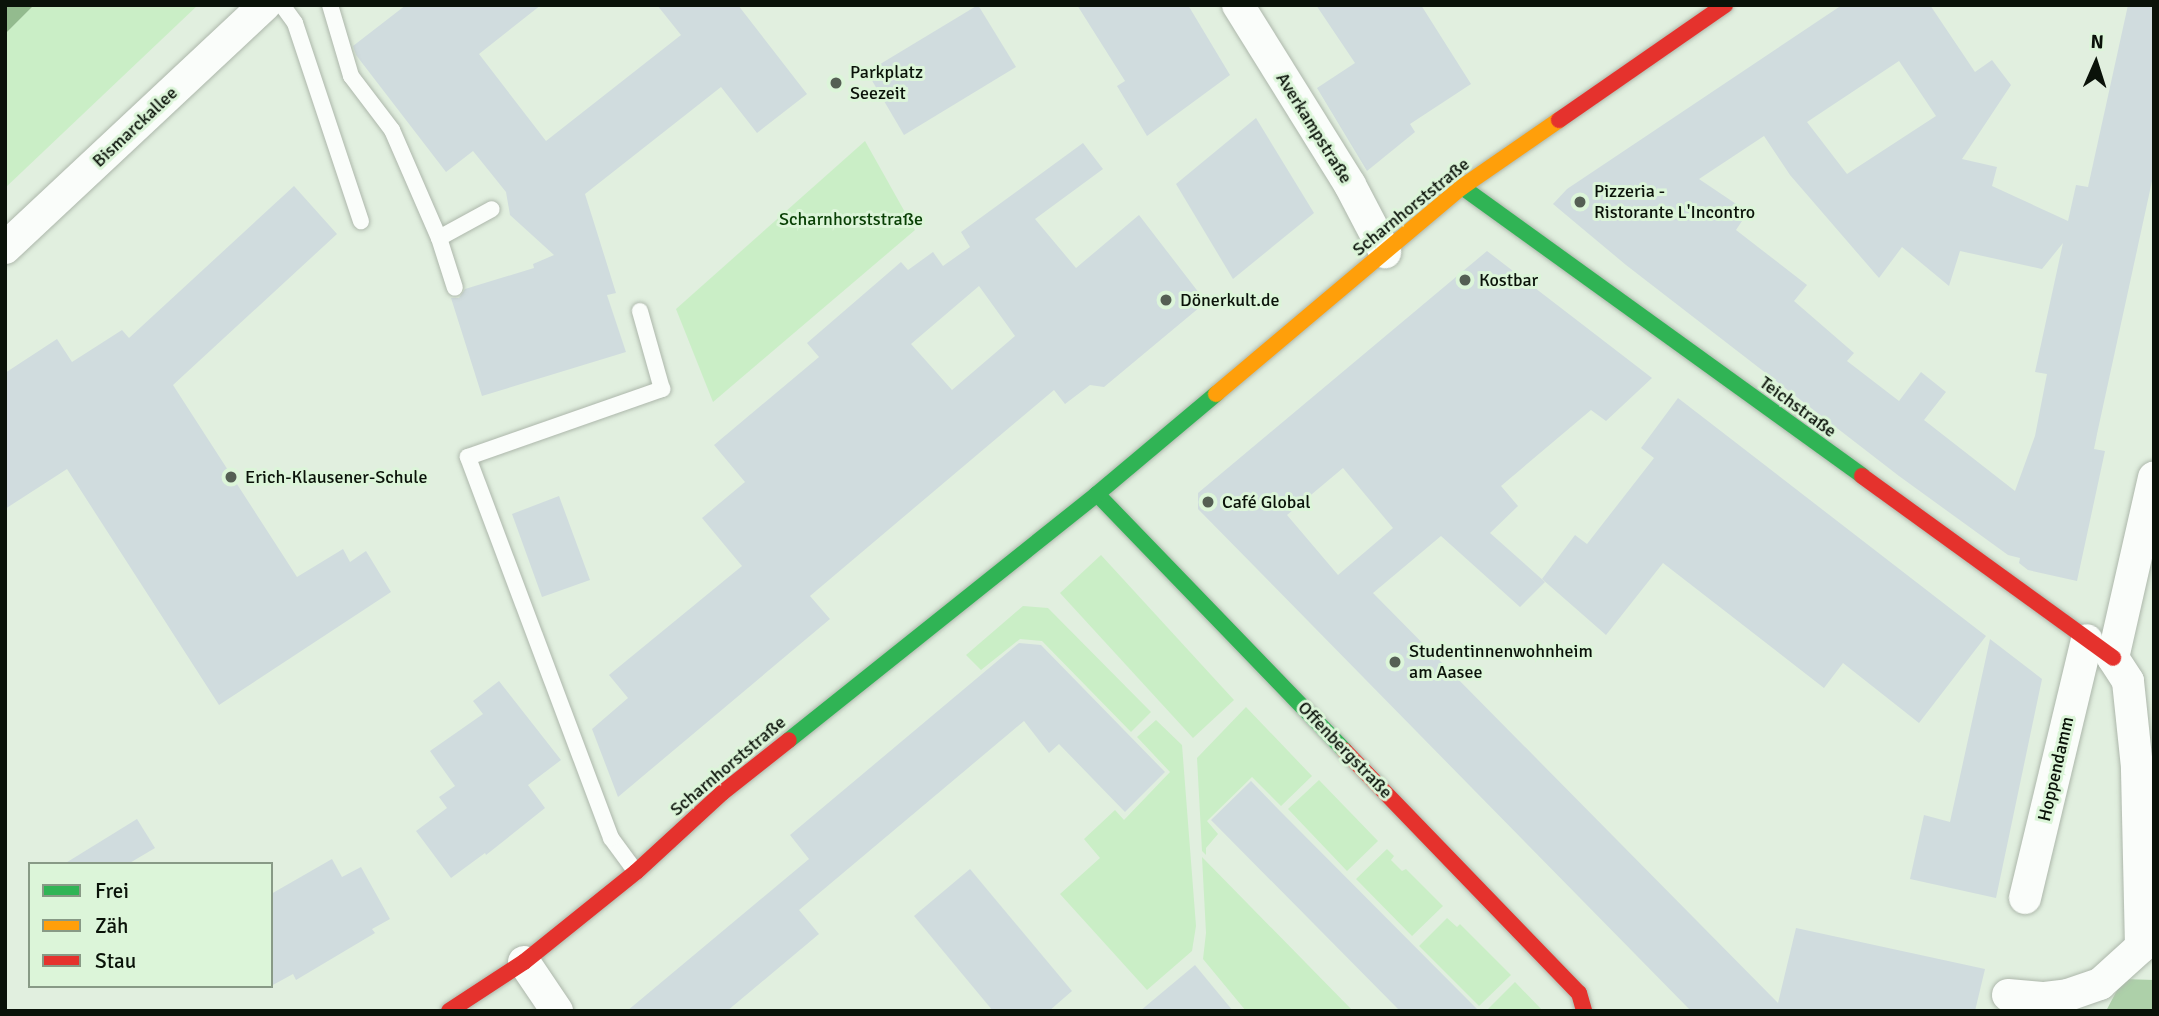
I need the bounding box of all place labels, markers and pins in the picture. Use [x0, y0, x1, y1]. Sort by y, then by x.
place label: Parkplatz Seezeit [850, 62, 923, 104]
marker: Parkplatz Seezeit [828, 75, 844, 91]
place label: Pizzeria - Ristorante L'Incontro [1594, 181, 1755, 224]
marker: Pizzeria - Ristorante L'Incontro [1572, 194, 1588, 210]
place label: Kostbar [1479, 269, 1538, 291]
marker: Kostbar [1457, 272, 1473, 288]
place label: Dönerkult.de [1180, 289, 1280, 311]
marker: Dönerkult.de [1158, 292, 1174, 308]
place label: Erich-Klausener-Schule [245, 466, 427, 488]
marker: Erich-Klausener-Schule [223, 469, 239, 485]
place label: Café Global [1222, 491, 1311, 513]
marker: Café Global [1200, 494, 1216, 510]
place label: Studentinnenwohnheim am Aasee [1409, 641, 1593, 684]
marker: Studentinnenwohnheim am Aasee [1387, 654, 1403, 670]

